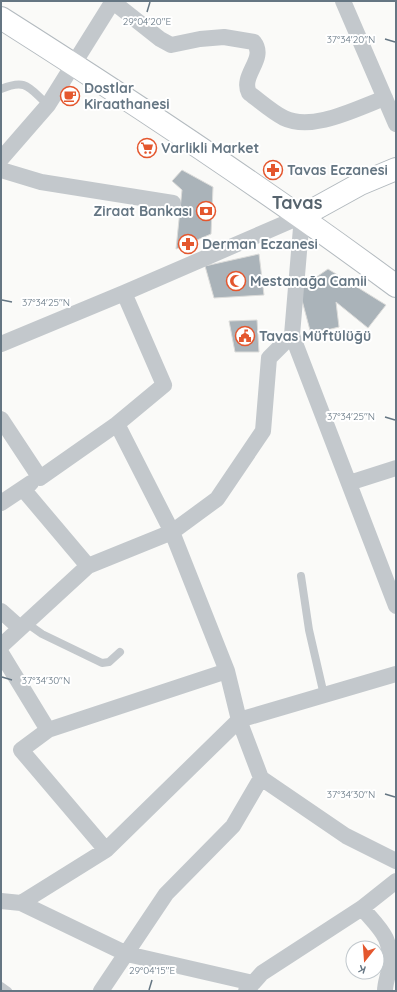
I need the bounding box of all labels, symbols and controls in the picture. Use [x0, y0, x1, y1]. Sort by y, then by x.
text: 29°04'20"E [123, 15, 172, 28]
text: 37°34'20"N [327, 33, 375, 46]
place label: Dostlar Kiraathanesi [84, 79, 169, 113]
cafe icon: Dostlar Kiraathanesi [59, 85, 81, 107]
supermarket icon: Varlikli Market [136, 137, 158, 159]
place label: Varlikli Market [161, 139, 259, 157]
pharmacy icon: Tavas Eczanesi [262, 159, 284, 181]
place label: Tavas Eczanesi [287, 161, 388, 179]
district label: Tavas [272, 191, 323, 214]
bank icon: Ziraat Bankası [195, 200, 217, 222]
place label: Ziraat Bankası [93, 202, 192, 220]
pharmacy icon: Derman Eczanesi [177, 233, 199, 255]
place label: Derman Eczanesi [202, 235, 318, 253]
mosque icon: Mestanağa Camii [225, 270, 247, 292]
place label: Mestanağa Camii [250, 272, 367, 290]
text: 37°34'25"N [22, 296, 70, 309]
public building icon: Tavas Müftülüğü [234, 325, 256, 347]
place label: Tavas Müftülüğü [259, 327, 371, 345]
text: 37°34'25"N [327, 410, 375, 423]
text: 37°34'30"N [22, 674, 70, 687]
text: 37°34'30"N [327, 788, 375, 801]
north arrow [345, 940, 385, 980]
text: K [357, 962, 368, 977]
text: 29°04'15"E [129, 964, 175, 977]

